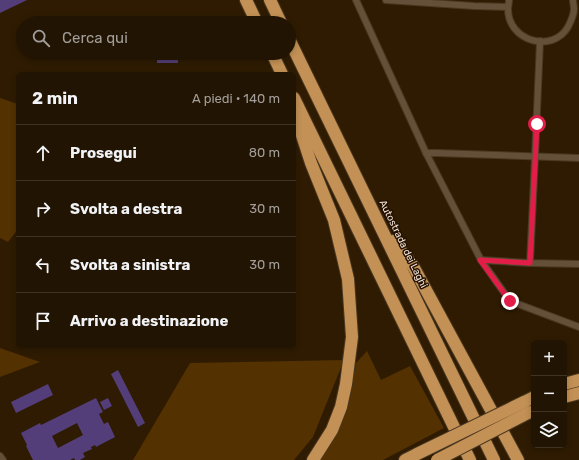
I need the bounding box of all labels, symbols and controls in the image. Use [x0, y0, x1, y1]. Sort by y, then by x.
search box [16, 16, 296, 60]
icon: search [30, 27, 52, 49]
text: Cerca qui [62, 29, 128, 47]
text: 2 min [32, 88, 78, 108]
text: A piedi · 140 m [192, 91, 280, 106]
route start [528, 115, 546, 133]
icon: ahead [32, 142, 54, 164]
text: Prosegui [70, 144, 137, 162]
text: 80 m [249, 145, 280, 160]
icon: right [32, 198, 54, 220]
street label: Autostrada dei Laghi [376, 198, 430, 290]
text: Svolta a destra [70, 200, 182, 218]
text: 30 m [249, 201, 280, 216]
icon: left [32, 254, 54, 276]
text: Svolta a sinistra [70, 256, 190, 274]
text: 30 m [249, 257, 280, 272]
route end [501, 292, 519, 310]
icon: arrive [32, 310, 54, 332]
text: Arrivo a destinazione [70, 312, 228, 330]
map controls [531, 340, 567, 448]
button: + [531, 340, 567, 376]
button: − [531, 376, 567, 412]
button: layers [531, 412, 567, 448]

